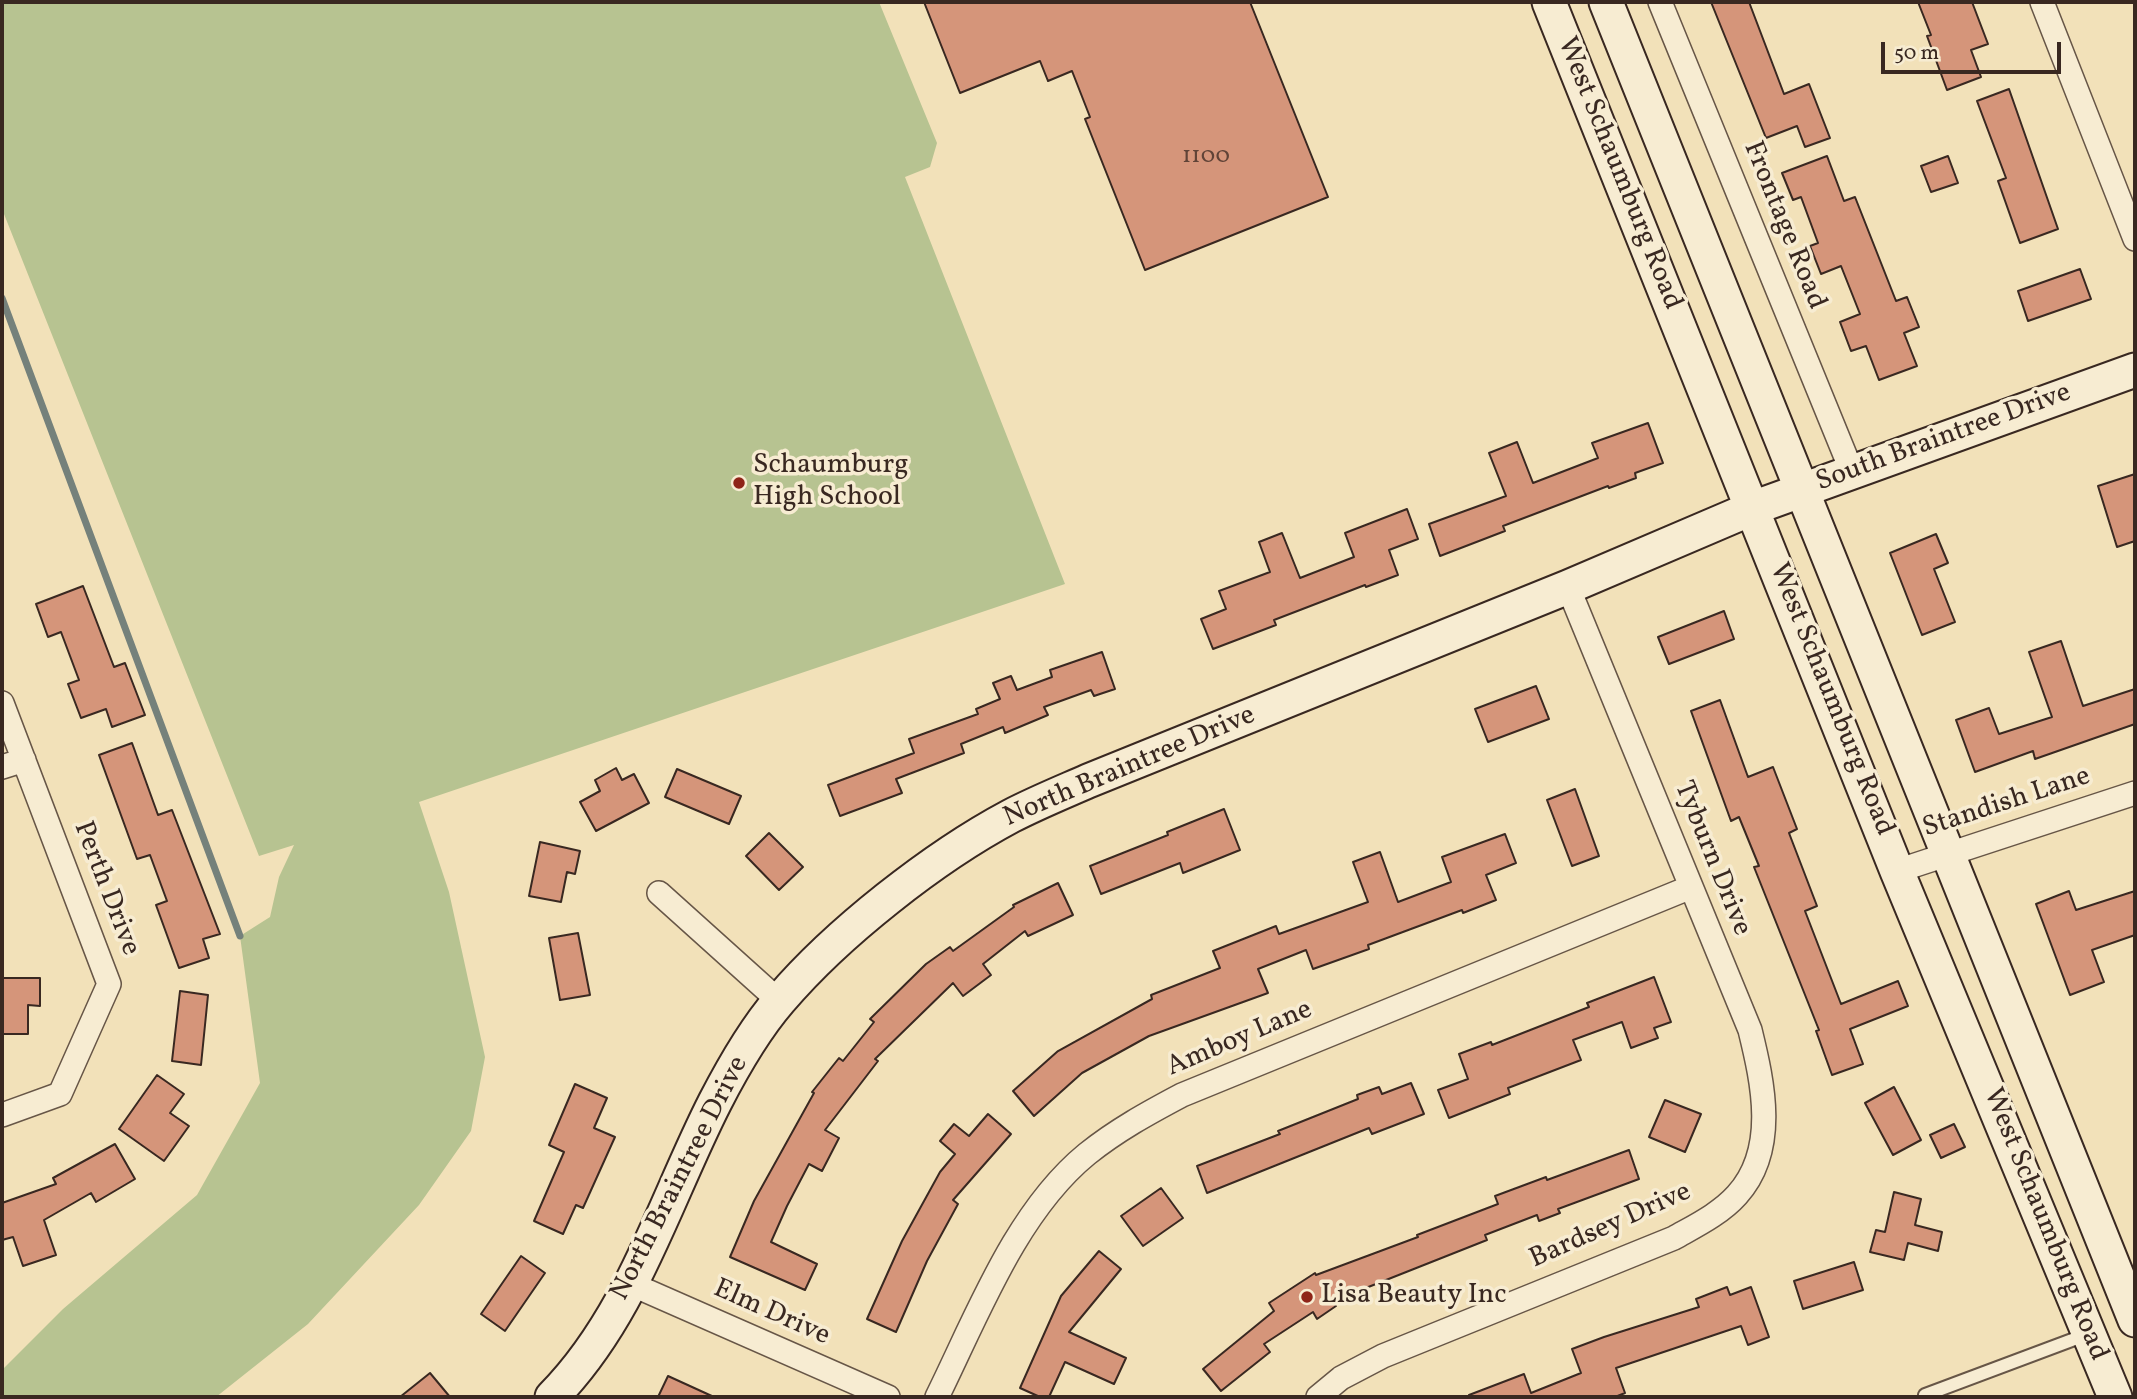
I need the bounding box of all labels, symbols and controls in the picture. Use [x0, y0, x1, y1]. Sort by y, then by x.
scale bar [1885, 28, 2065, 72]
street label: West Schaumburg Road [1548, 33, 1688, 315]
text: 50 m [1894, 39, 1939, 68]
street label: Frontage Road [1734, 137, 1832, 315]
house number: 1100 [1182, 144, 1230, 172]
street label: South Braintree Drive [1812, 377, 2076, 501]
place label: Schaumburg High School [753, 450, 909, 516]
marker: Schaumburg High School [731, 475, 747, 491]
street label: West Schaumburg Road [1760, 559, 1900, 841]
street label: North Braintree Drive [999, 700, 1261, 836]
street label: Standish Lane [1919, 761, 2095, 847]
street label: Tyburn Drive [1665, 777, 1757, 941]
street label: Perth Drive [64, 817, 146, 961]
street label: Amboy Lane [1162, 994, 1318, 1086]
street label: North Braintree Drive [605, 1051, 757, 1307]
street label: West Schaumburg Road [1974, 1084, 2114, 1366]
street label: Bardsey Drive [1525, 1176, 1697, 1278]
street label: Elm Drive [708, 1273, 834, 1355]
place label: Lisa Beauty Inc [1321, 1280, 1507, 1314]
marker: Lisa Beauty Inc [1299, 1289, 1315, 1305]

